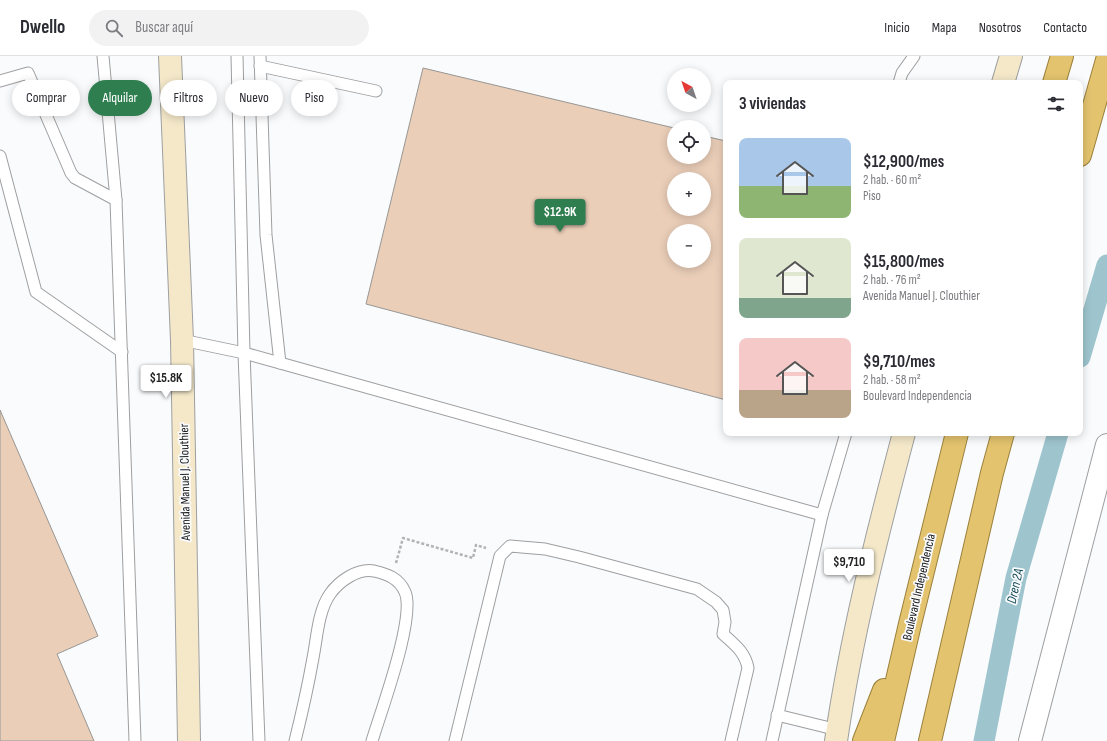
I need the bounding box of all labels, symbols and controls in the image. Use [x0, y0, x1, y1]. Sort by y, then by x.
search box [89, 10, 369, 46]
text: Dwello [20, 16, 65, 39]
icon: search [103, 17, 125, 39]
text: Buscar aquí [135, 18, 193, 37]
text: Inicio [884, 19, 910, 36]
text: Mapa [932, 19, 957, 36]
text: Nosotros [979, 19, 1021, 36]
text: Contacto [1043, 19, 1087, 36]
north arrow [667, 68, 711, 112]
map controls [667, 68, 711, 268]
chip: Comprar [12, 80, 80, 116]
chip: Alquilar [88, 80, 152, 116]
chip: Filtros [160, 80, 217, 116]
chip: Nuevo [225, 80, 283, 116]
chip: Piso [291, 80, 338, 116]
icon: filters [1045, 93, 1067, 115]
text: 3 viviendas [739, 94, 806, 114]
button: locate [667, 120, 711, 164]
text: $12,900/mes [863, 152, 944, 172]
icon: home [771, 154, 819, 202]
button: + [667, 172, 711, 216]
text: 2 hab. · 60 m² [863, 172, 921, 188]
text: Piso [863, 188, 881, 204]
pin: $12.9K [527, 199, 593, 233]
text: $12.9K [544, 204, 576, 220]
button: − [667, 224, 711, 268]
text: $15,800/mes [863, 252, 944, 272]
icon: home [771, 254, 819, 302]
text: 2 hab. · 76 m² [863, 272, 921, 288]
text: Avenida Manuel J. Clouthier [863, 288, 980, 304]
text: $9,710/mes [863, 352, 935, 372]
icon: home [771, 354, 819, 402]
pin: $15.8K [133, 365, 199, 399]
text: $15.8K [150, 370, 182, 386]
text: 2 hab. · 58 m² [863, 372, 921, 388]
text: Boulevard Independencia [863, 388, 972, 404]
street label: Avenida Manuel J. Clouthier [176, 423, 194, 542]
street label: Boulevard Independencia [899, 532, 939, 642]
pin: $9,710 [816, 549, 882, 583]
text: $9,710 [833, 554, 865, 570]
water label: Dren 2A [1003, 567, 1027, 605]

